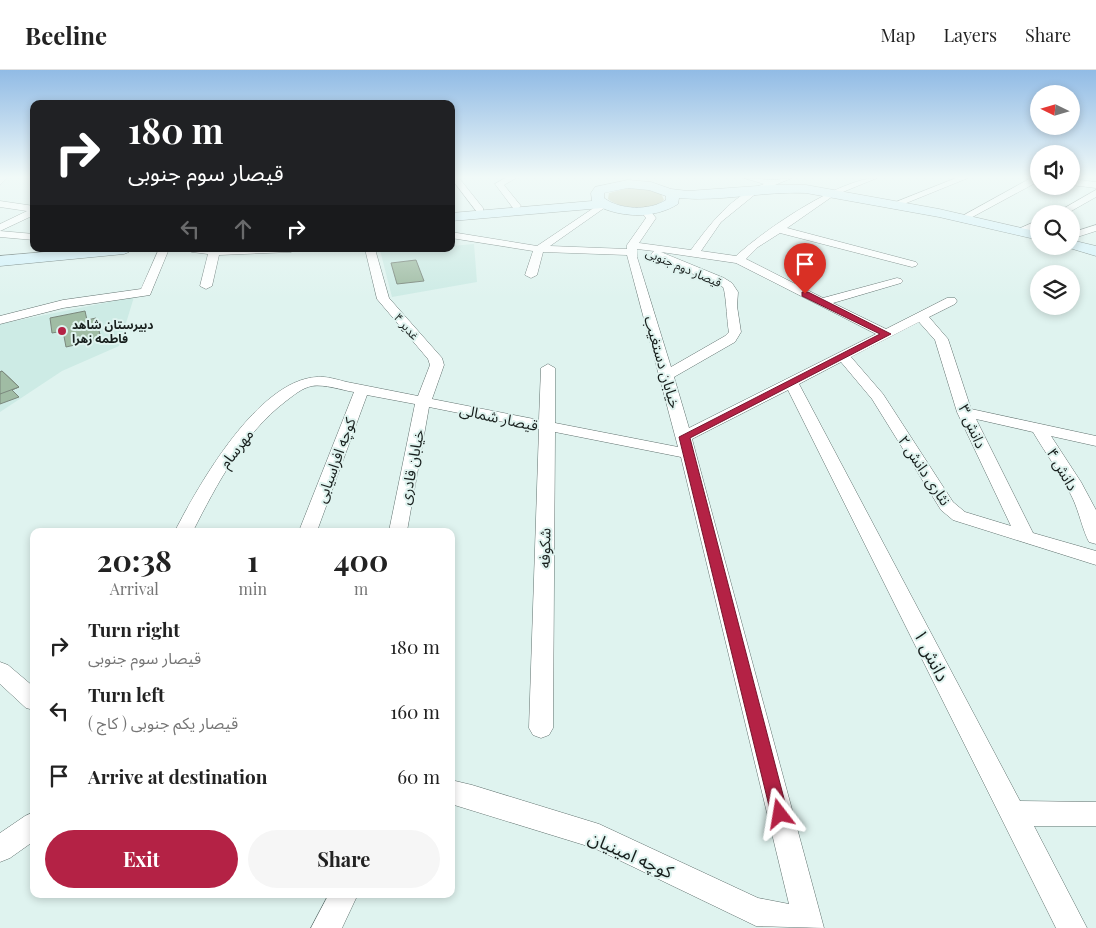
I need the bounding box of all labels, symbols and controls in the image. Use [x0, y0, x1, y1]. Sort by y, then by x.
text: Beeline [25, 19, 107, 51]
text: Map [880, 23, 915, 47]
text: Layers [943, 23, 997, 47]
text: Share [1025, 23, 1071, 47]
north arrow [1030, 85, 1080, 135]
map controls [1030, 85, 1080, 315]
text: 180 m [128, 106, 223, 153]
icon: right [45, 120, 110, 185]
button: sound [1030, 145, 1080, 195]
text: قیصار سوم جنوبی [128, 157, 284, 187]
button: search [1030, 205, 1080, 255]
icon: left [176, 215, 204, 243]
icon: ahead [229, 215, 257, 243]
icon: right [282, 215, 310, 243]
pin [784, 243, 826, 294]
street label: قیصار دوم جنوبی [643, 244, 724, 292]
icon: arrive [791, 250, 819, 278]
button: layers [1030, 265, 1080, 315]
street label: غدیر ۴ [391, 309, 423, 343]
street label: خیابان دستغیب [640, 313, 686, 411]
place label: دبیرستان شاهد فاطمه زهرا [72, 316, 154, 346]
marker: دبیرستان شاهد فاطمه زهرا [56, 325, 68, 337]
street label: قیصار شمالی [458, 399, 540, 435]
street label: دانش ۳ [954, 401, 992, 451]
street label: کوچه افراسیابی [310, 414, 361, 506]
street label: مهرسام [214, 424, 259, 473]
street label: خیابان قادری [394, 427, 428, 506]
street label: نثاری دانش ۲ [894, 431, 956, 509]
street label: دانش ۴ [1043, 444, 1083, 494]
street label: شکوفه [534, 527, 554, 568]
text: 20:38 [97, 540, 172, 580]
text: 1 [247, 540, 259, 580]
text: 400 [334, 540, 388, 580]
text: Arrival [110, 578, 159, 599]
text: min [239, 578, 267, 599]
text: m [354, 578, 368, 599]
text: Turn right [88, 616, 180, 642]
street label: دانش ۱ [909, 625, 955, 685]
icon: right [45, 632, 73, 660]
text: 180 m [390, 633, 440, 659]
text: قیصار سوم جنوبی [88, 647, 201, 668]
text: Turn left [88, 681, 165, 707]
icon: left [45, 697, 73, 725]
text: 160 m [390, 698, 440, 724]
text: قیصار یکم جنوبی ( کاج ) [88, 712, 238, 733]
icon: arrive [45, 762, 73, 790]
text: Arrive at destination [88, 763, 268, 789]
text: 60 m [397, 763, 440, 789]
position arrow [753, 787, 805, 839]
street label: کوچه امینیان [585, 825, 678, 884]
button: Exit [45, 830, 238, 888]
button: Share [248, 830, 440, 888]

